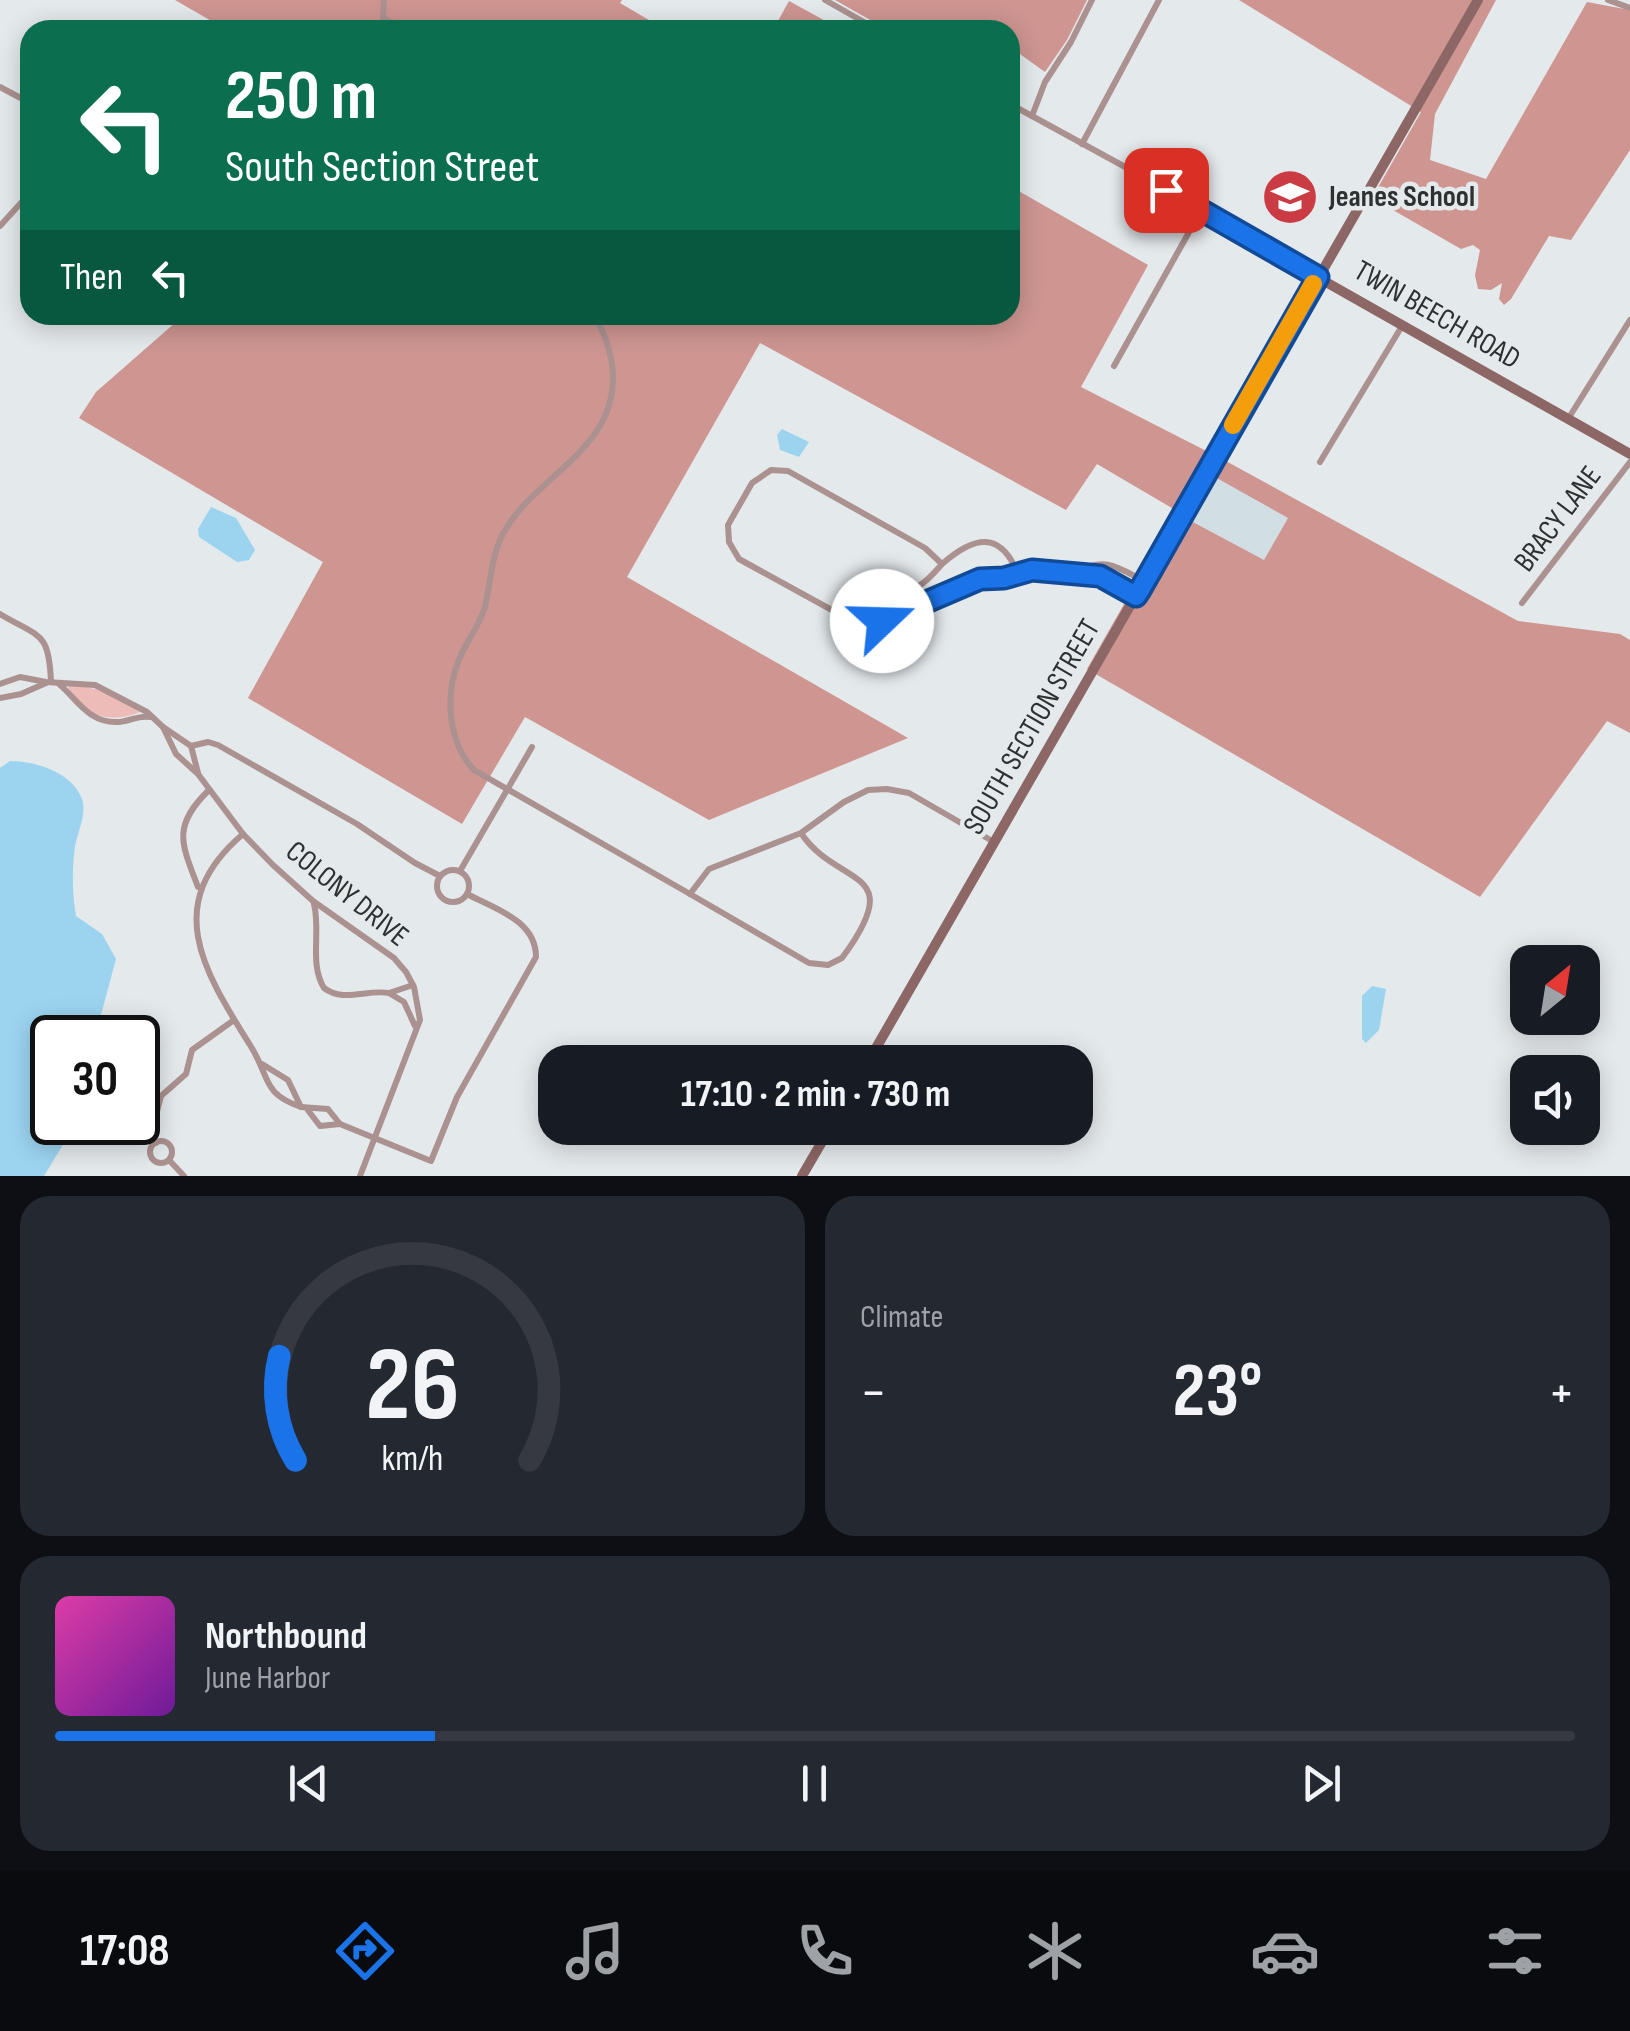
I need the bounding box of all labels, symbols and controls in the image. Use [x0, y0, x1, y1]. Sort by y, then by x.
text: 250 m [225, 55, 377, 139]
icon: left [60, 60, 190, 190]
text: South Section Street [225, 140, 539, 195]
pin [1124, 148, 1209, 233]
icon: arrive [1139, 163, 1194, 218]
school or university icon: Jeanes School [1260, 167, 1320, 227]
place label: Jeanes School [1328, 179, 1475, 215]
icon: left [143, 250, 198, 305]
street label: TWIN BEECH ROAD [1347, 253, 1527, 377]
text: Then [60, 255, 123, 300]
street label: BRACY LANE [1507, 459, 1609, 579]
position arrow [830, 569, 934, 673]
street label: SOUTH SECTION STREET [956, 613, 1108, 841]
street label: COLONY DRIVE [278, 834, 416, 954]
north arrow [1510, 945, 1600, 1035]
map controls [1510, 945, 1600, 1145]
speed limit sign: 30 [30, 1015, 160, 1145]
button: sound [1510, 1055, 1600, 1145]
text: 17:10 · 2 min · 730 m [681, 1072, 950, 1117]
text: Climate [860, 1298, 943, 1337]
text: 26 [365, 1324, 460, 1449]
text: 23° [1172, 1347, 1263, 1438]
text: − [860, 1360, 887, 1427]
text: + [1548, 1360, 1575, 1427]
text: km/h [382, 1438, 443, 1481]
text: Northbound [205, 1614, 367, 1659]
text: June Harbor [205, 1659, 330, 1698]
icon: previous [281, 1756, 336, 1811]
icon: pause [787, 1756, 842, 1811]
icon: next [1294, 1756, 1349, 1811]
icon: directions [330, 1916, 400, 1986]
icon: music [560, 1916, 630, 1986]
icon: phone [790, 1916, 860, 1986]
icon: climate [1020, 1916, 1090, 1986]
icon: car [1250, 1916, 1320, 1986]
icon: filters [1480, 1916, 1550, 1986]
text: 17:08 [80, 1924, 170, 1979]

